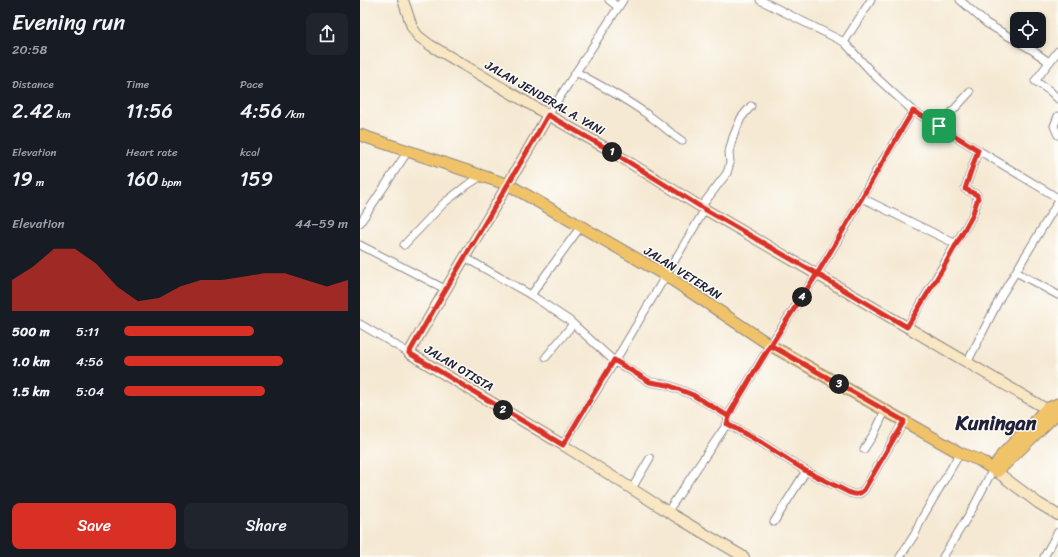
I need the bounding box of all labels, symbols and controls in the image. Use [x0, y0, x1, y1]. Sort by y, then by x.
text: Evening run [12, 3, 125, 42]
map controls [1010, 12, 1046, 48]
button: locate [1010, 12, 1046, 48]
button: share [306, 13, 348, 55]
text: 20:58 [12, 38, 47, 61]
street label: JALAN JENDERAL A. YANI [480, 54, 610, 142]
text: Distance [12, 75, 54, 94]
text: Time [126, 75, 149, 94]
text: Pace [240, 75, 263, 94]
text: 2.42 [12, 94, 54, 129]
text: 11:56 [126, 94, 173, 129]
text: 4:56 [240, 94, 282, 129]
text: km [54, 105, 71, 124]
text: /km [282, 105, 305, 124]
pin [922, 109, 956, 143]
icon: arrive [928, 115, 950, 137]
pin: 1 [602, 142, 622, 162]
text: 1 [610, 142, 614, 161]
text: Elevation [12, 143, 57, 162]
text: Heart rate [126, 143, 178, 162]
text: kcal [240, 143, 260, 162]
text: 19 [12, 162, 33, 197]
text: 160 [126, 162, 159, 197]
text: 159 [240, 162, 273, 197]
text: m [33, 173, 44, 192]
text: bpm [159, 173, 182, 192]
text: Elevation [12, 212, 65, 235]
text: 44–59 m [295, 212, 348, 235]
street label: JALAN VETERAN [639, 240, 727, 306]
pin: 4 [792, 287, 812, 307]
text: 4 [799, 287, 805, 306]
text: 500 m [12, 320, 50, 343]
text: 5:11 [76, 320, 99, 343]
street label: JALAN OTISTA [419, 338, 498, 397]
text: 1.0 km [12, 350, 50, 373]
text: 4:56 [76, 350, 103, 373]
pin: 3 [829, 374, 849, 394]
text: 3 [836, 374, 842, 393]
text: 1.5 km [12, 380, 50, 403]
text: 5:04 [76, 380, 104, 403]
pin: 2 [493, 400, 513, 420]
text: 2 [500, 400, 506, 419]
district label: Kuningan [955, 406, 1037, 441]
button: Save [12, 503, 176, 549]
button: Share [184, 503, 348, 549]

